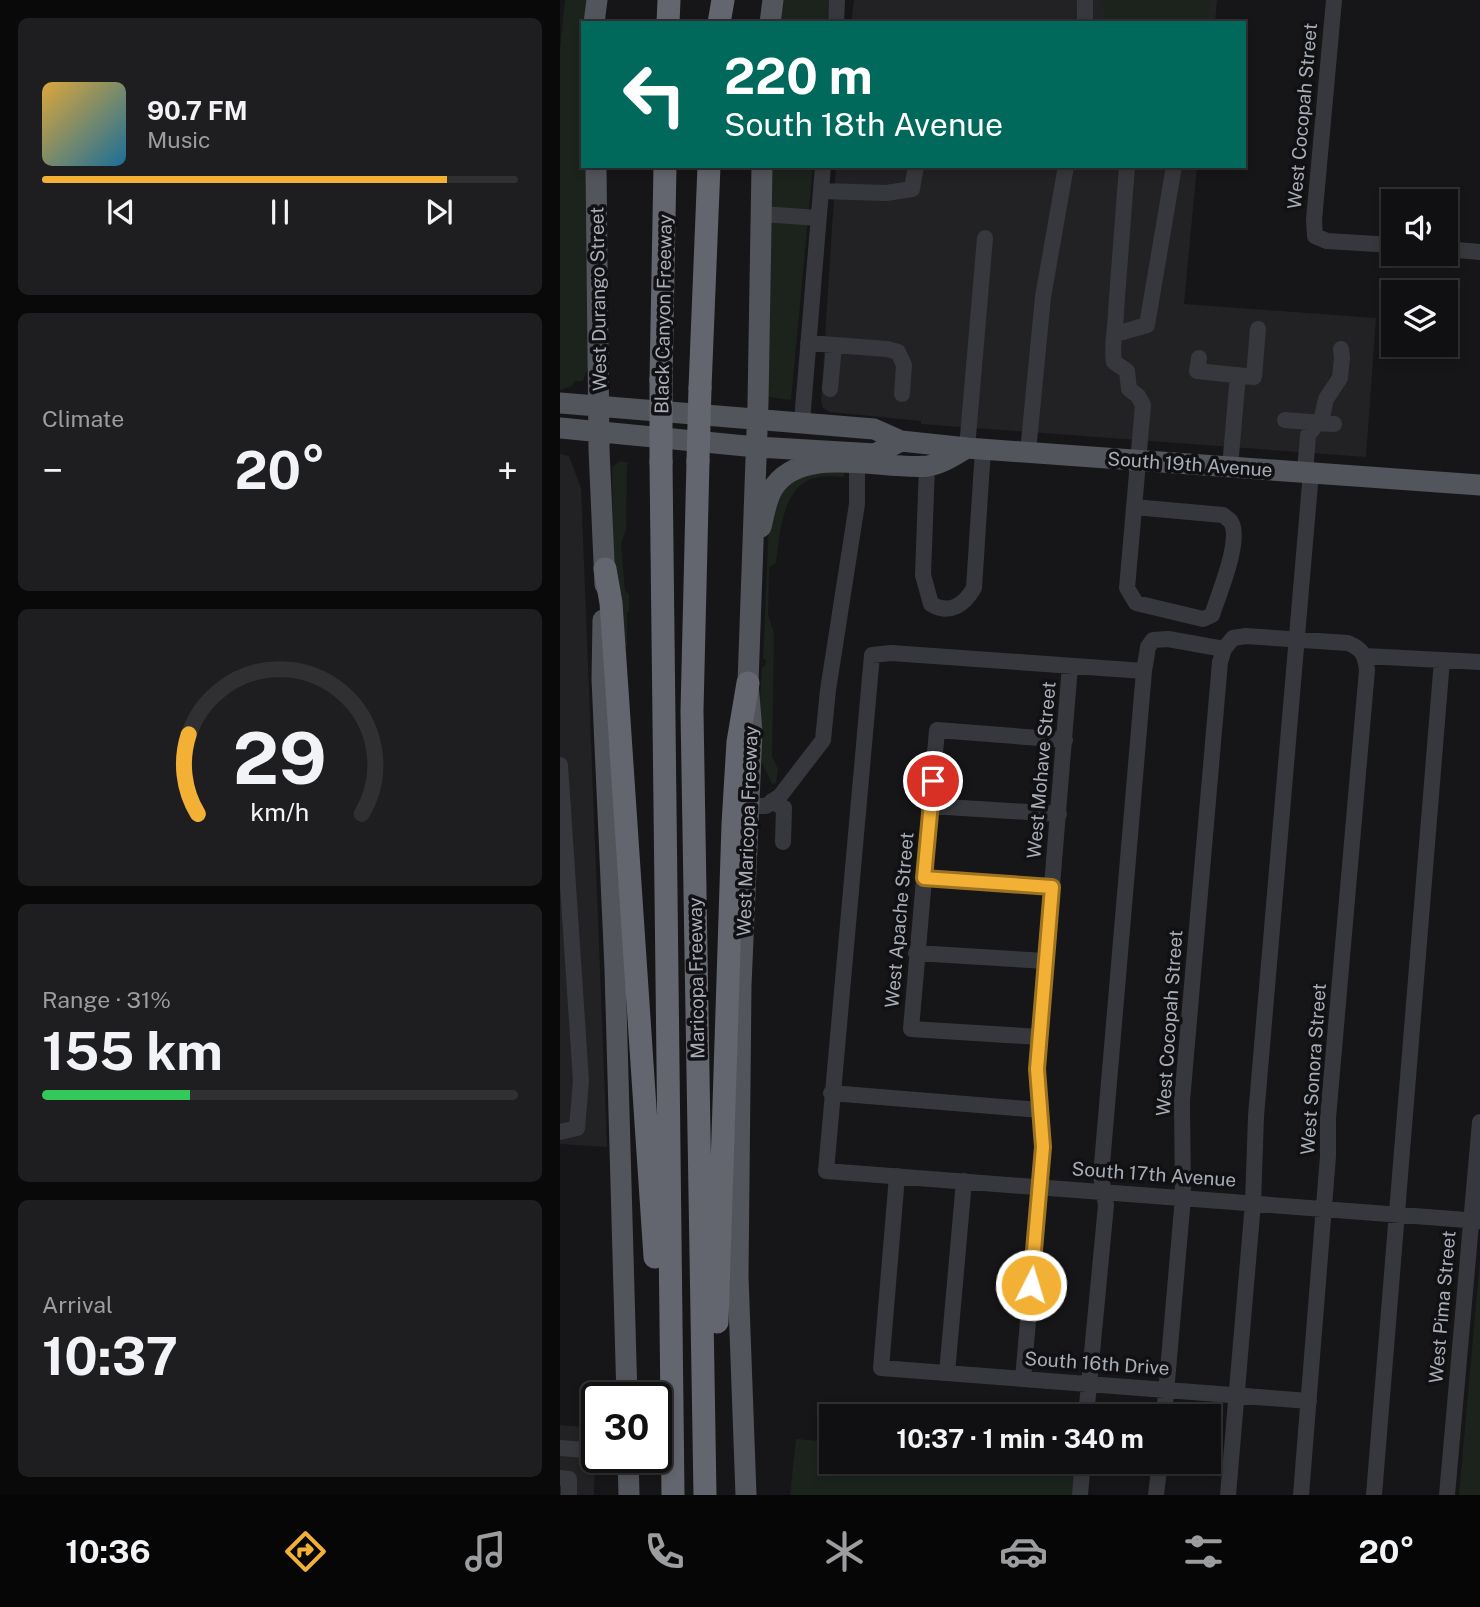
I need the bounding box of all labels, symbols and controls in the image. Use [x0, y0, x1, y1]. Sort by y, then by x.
street label: West Cocopah Street [1283, 22, 1321, 210]
text: 220 m [724, 47, 873, 105]
icon: left [609, 49, 700, 140]
text: 90.7 FM [147, 95, 248, 126]
text: South 18th Avenue [724, 106, 1003, 143]
text: Music [147, 126, 211, 153]
map controls [1381, 189, 1458, 357]
button: sound [1381, 189, 1458, 266]
icon: previous [102, 193, 140, 231]
icon: pause [261, 193, 299, 231]
icon: next [420, 193, 458, 231]
street label: West Durango Street [585, 207, 611, 391]
street label: Black Canyon Freeway [650, 214, 676, 414]
button: layers [1381, 280, 1458, 357]
text: Climate [42, 405, 124, 432]
text: 20° [234, 440, 326, 501]
street label: South 19th Avenue [1107, 447, 1273, 481]
text: − [42, 448, 63, 493]
text: + [497, 448, 518, 493]
street label: West Mohave Street [1022, 680, 1060, 860]
text: 29 [233, 715, 327, 800]
street label: West Maricopa Freeway [732, 725, 762, 937]
pin [903, 751, 963, 811]
icon: arrive [914, 762, 952, 800]
text: km/h [251, 796, 309, 826]
street label: West Apache Street [880, 831, 918, 1009]
street label: Maricopa Freeway [684, 897, 708, 1059]
street label: West Cocopah Street [1152, 929, 1186, 1117]
street label: West Sonora Street [1296, 982, 1330, 1156]
text: Range · 31% [42, 986, 171, 1013]
text: 155 km [42, 1021, 223, 1082]
street label: South 17th Avenue [1071, 1157, 1237, 1191]
street label: West Pima Street [1424, 1230, 1460, 1384]
position arrow [994, 1248, 1068, 1322]
text: Arrival [42, 1291, 113, 1318]
text: 10:37 [42, 1326, 178, 1387]
street label: South 16th Drive [1024, 1347, 1170, 1379]
speed limit sign: 30 [581, 1382, 672, 1473]
text: 10:37 · 1 min · 340 m [896, 1423, 1144, 1454]
icon: directions [281, 1527, 330, 1576]
icon: music [461, 1527, 510, 1576]
icon: phone [640, 1527, 689, 1576]
icon: climate [820, 1527, 869, 1576]
icon: car [999, 1527, 1048, 1576]
icon: filters [1179, 1527, 1228, 1576]
text: 10:36 [65, 1533, 151, 1570]
text: 20° [1358, 1533, 1415, 1570]

